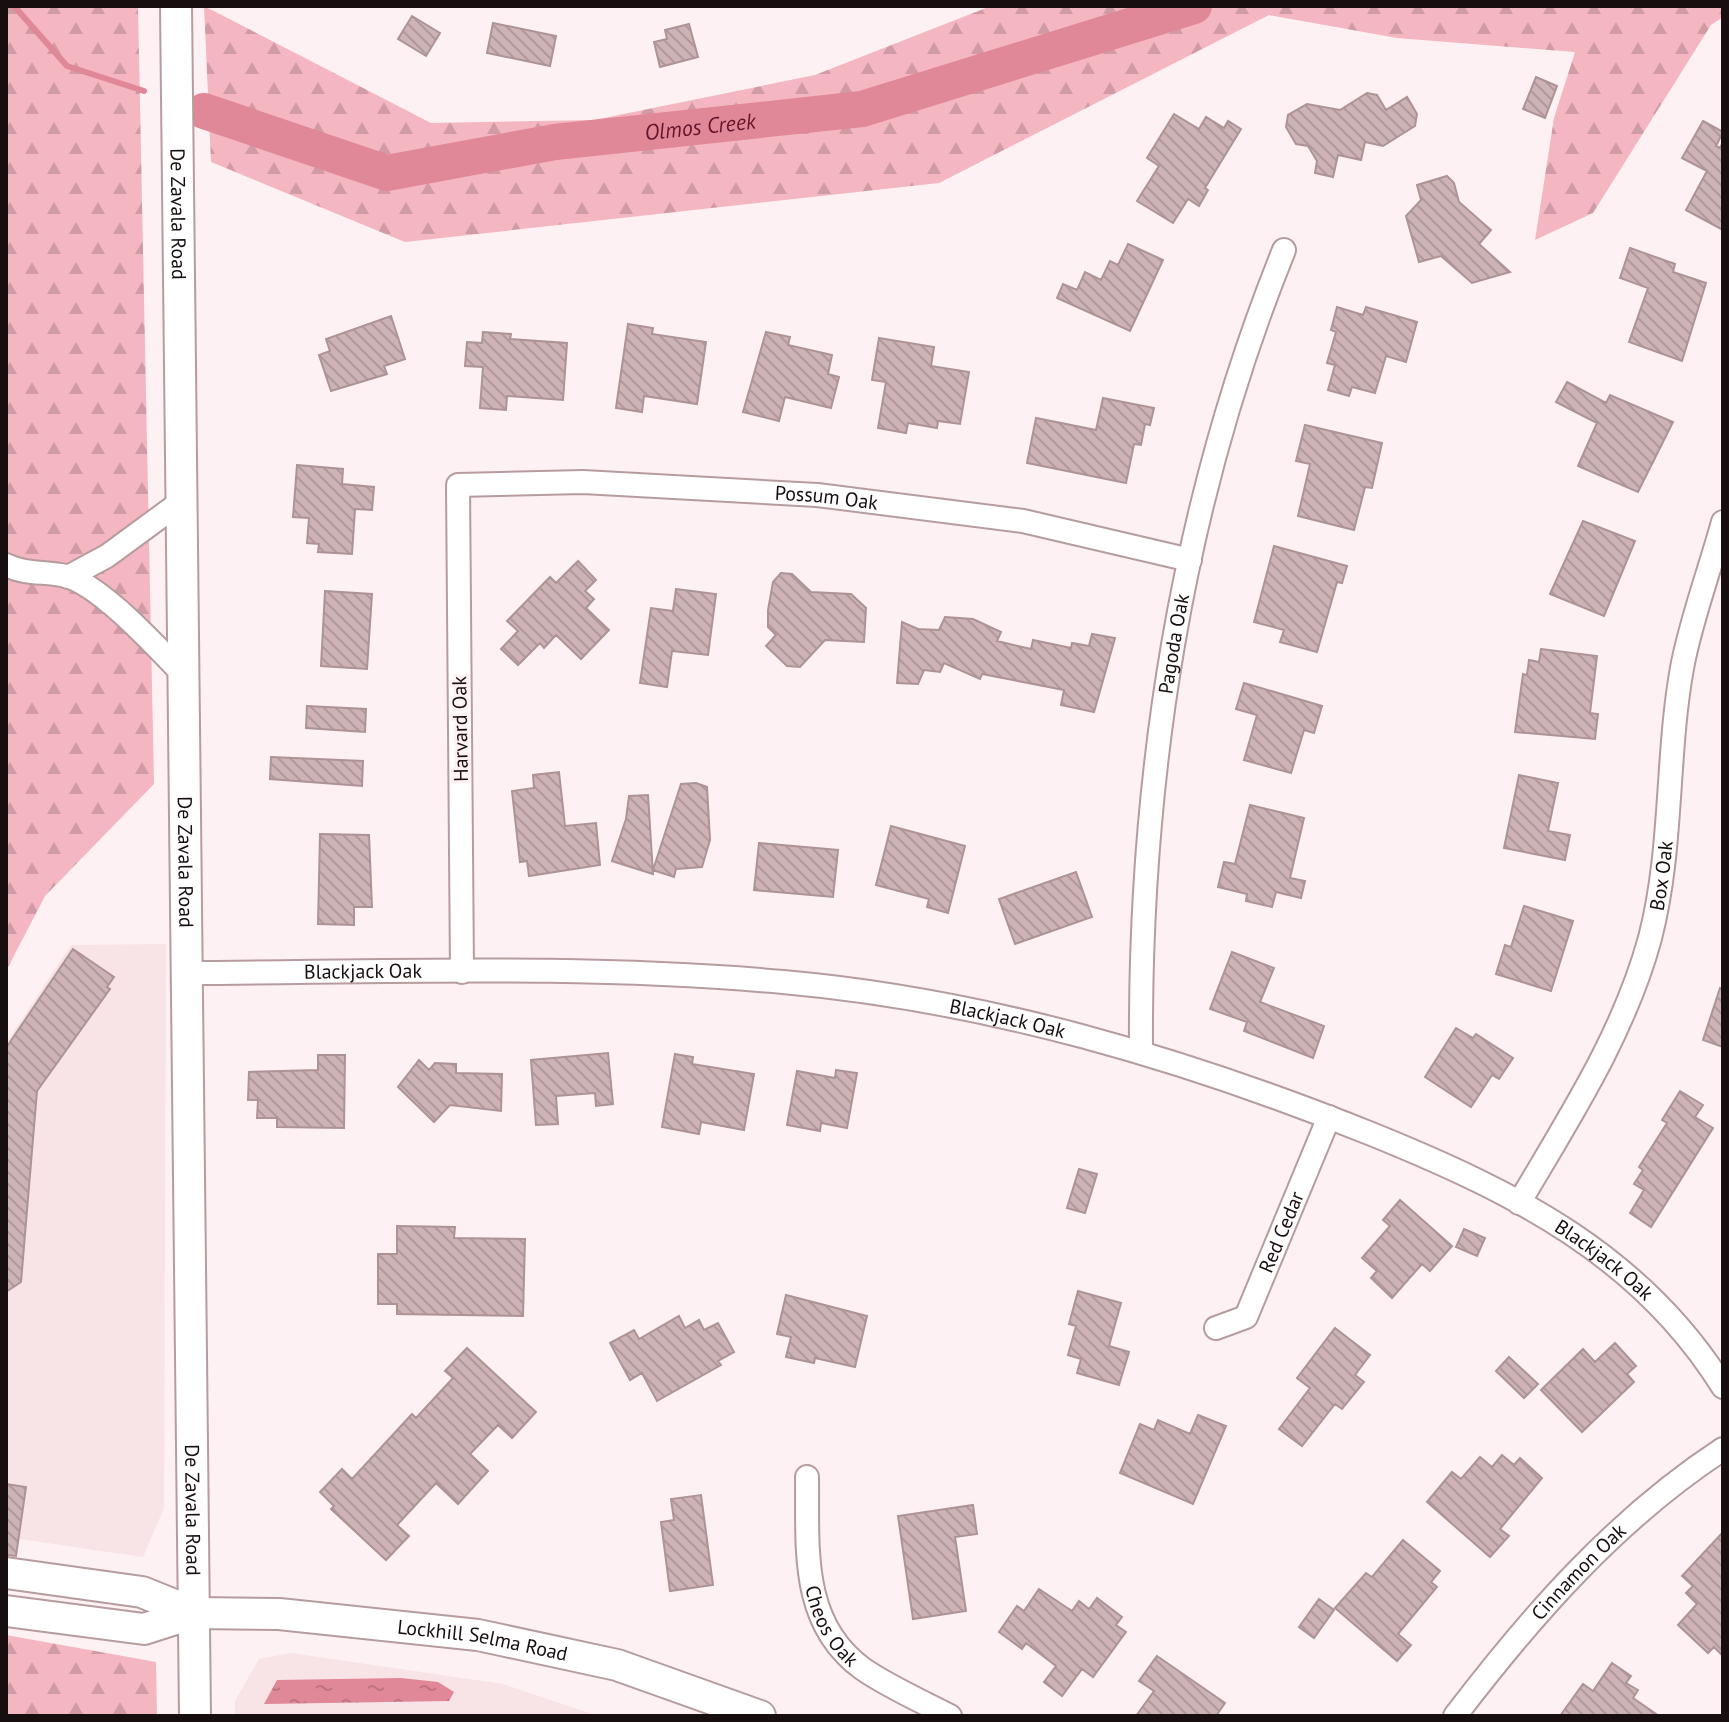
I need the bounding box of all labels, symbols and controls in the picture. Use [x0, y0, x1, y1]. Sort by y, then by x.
water label: Olmos Creek [643, 106, 758, 146]
street label: De Zavala Road [165, 148, 192, 280]
street label: Possum Oak [774, 480, 880, 516]
street label: Pagoda Oak [1152, 591, 1195, 696]
street label: Harvard Oak [446, 675, 474, 782]
street label: De Zavala Road [172, 796, 199, 928]
street label: Box Oak [1644, 839, 1679, 913]
street label: Blackjack Oak [304, 958, 422, 985]
street label: Blackjack Oak [947, 993, 1069, 1044]
street label: Red Cedar [1253, 1187, 1310, 1277]
street label: Blackjack Oak [1550, 1213, 1659, 1306]
street label: De Zavala Road [179, 1444, 206, 1576]
street label: Cinnamon Oak [1526, 1518, 1632, 1626]
street label: Cheos Oak [799, 1583, 864, 1673]
street label: Lockhill Selma Road [396, 1614, 570, 1667]

